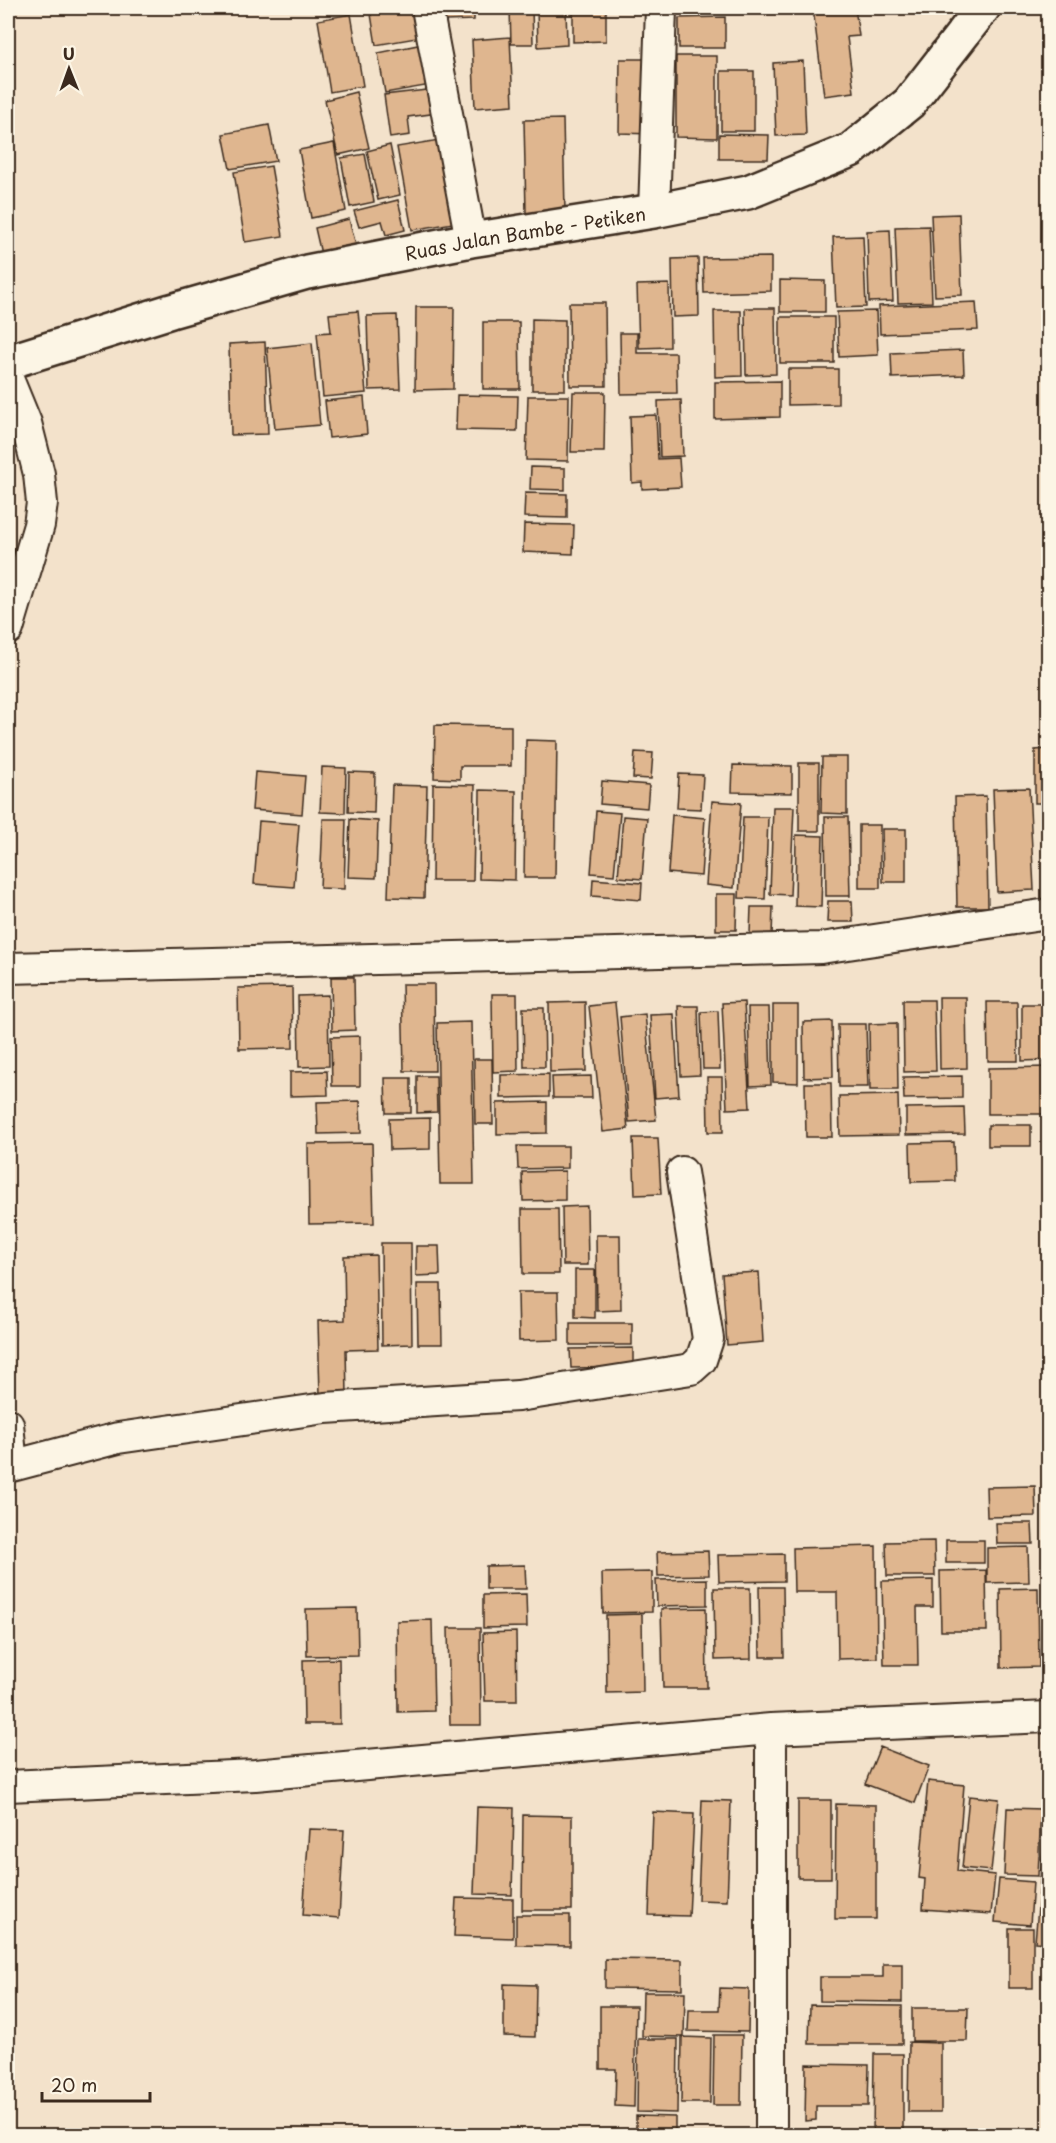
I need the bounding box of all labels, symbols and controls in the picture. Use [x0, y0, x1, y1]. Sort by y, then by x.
north arrow [39, 39, 99, 99]
text: U [62, 41, 75, 65]
street label: Ruas Jalan Bambe - Petiken [402, 199, 648, 266]
scale bar [42, 2065, 150, 2103]
text: 20 m [51, 2071, 97, 2098]

